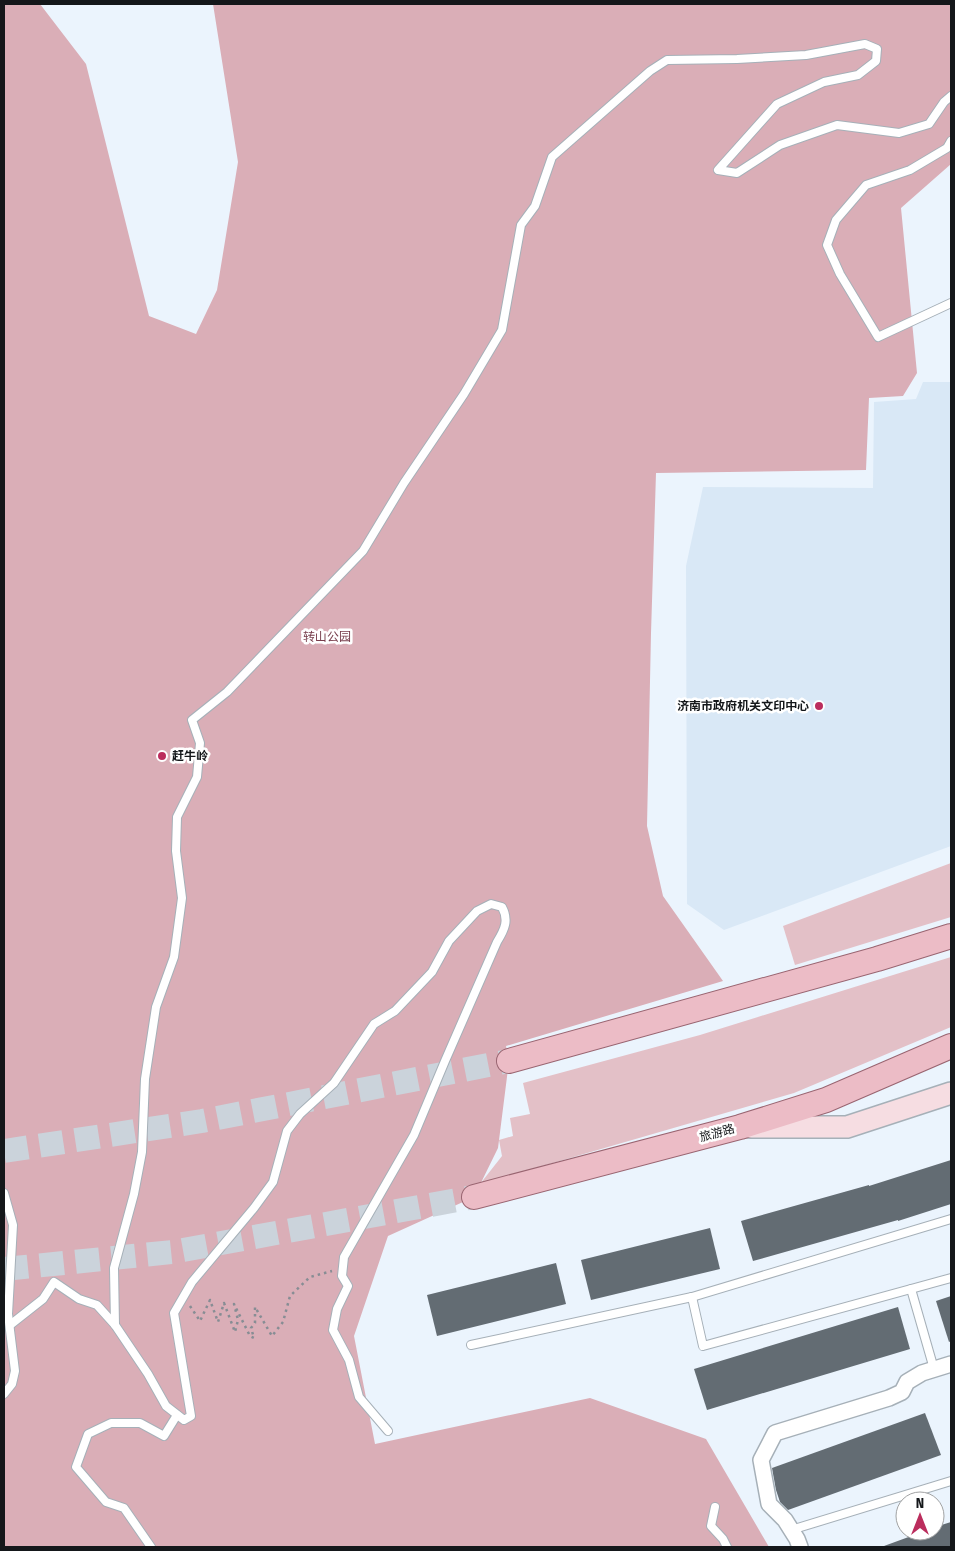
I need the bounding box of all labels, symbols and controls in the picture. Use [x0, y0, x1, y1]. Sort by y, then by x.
park label: 转山公园 [303, 630, 351, 644]
place label: 济南市政府机关文印中心 [677, 699, 809, 713]
marker: 济南市政府机关文印中心 [813, 700, 825, 712]
place label: 赶牛岭 [172, 749, 208, 763]
marker: 赶牛岭 [156, 750, 168, 762]
street label: 旅游路 [698, 1122, 736, 1144]
north arrow [895, 1491, 945, 1541]
text: N [916, 1495, 924, 1512]

